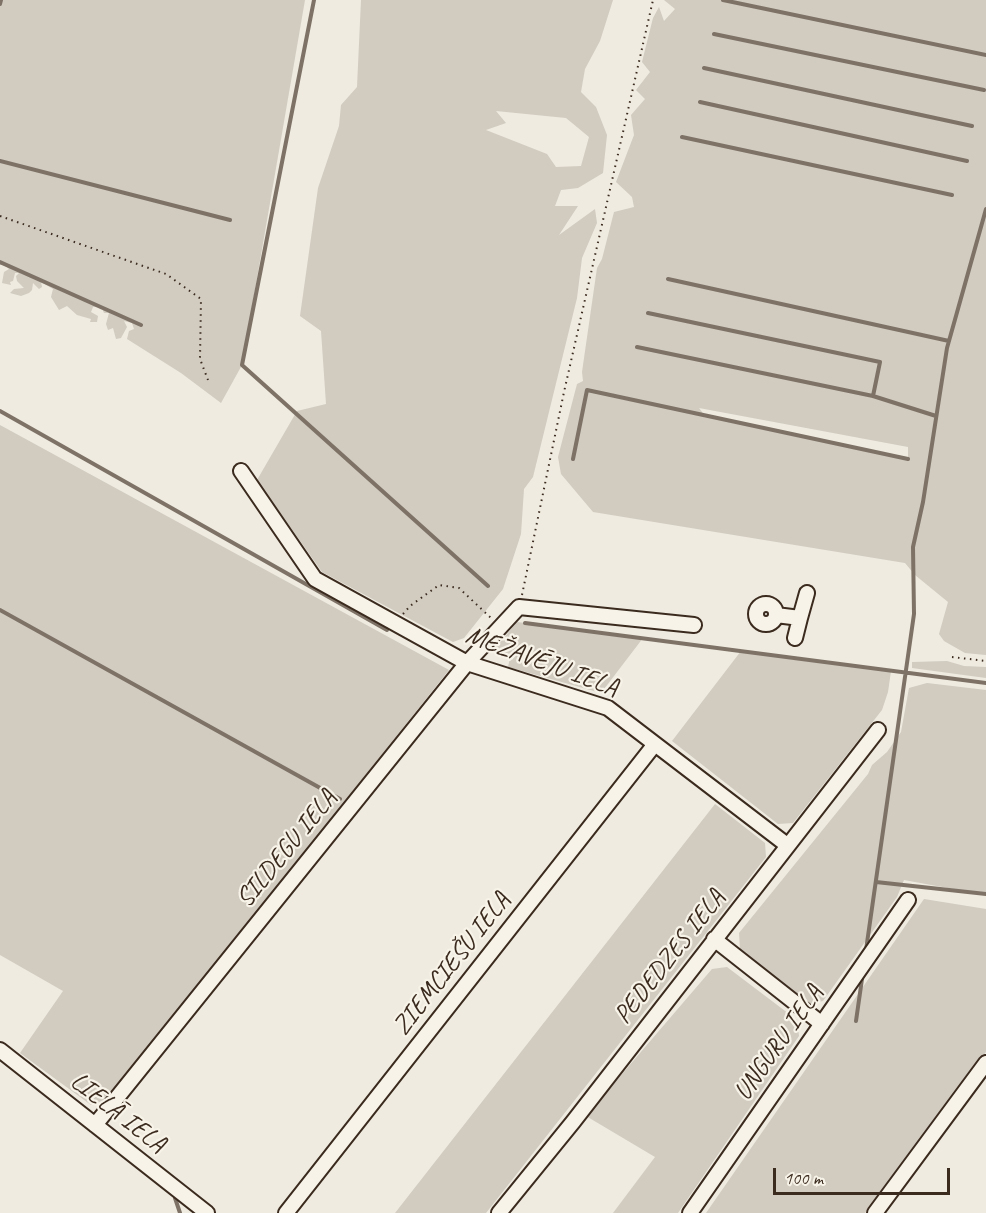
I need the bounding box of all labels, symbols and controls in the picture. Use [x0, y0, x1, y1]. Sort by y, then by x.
street label: MEŽAVĒJU IELA [462, 620, 622, 704]
street label: SILDEGU IELA [230, 784, 344, 914]
street label: PEDEDZES IELA [608, 884, 732, 1030]
street label: ZIEMCIEŠU IELA [387, 886, 517, 1042]
street label: UNGURU IELA [728, 979, 830, 1107]
street label: LIELĀ IELA [64, 1066, 172, 1160]
scale bar [776, 1156, 953, 1194]
text: 100 m [784, 1167, 823, 1189]

